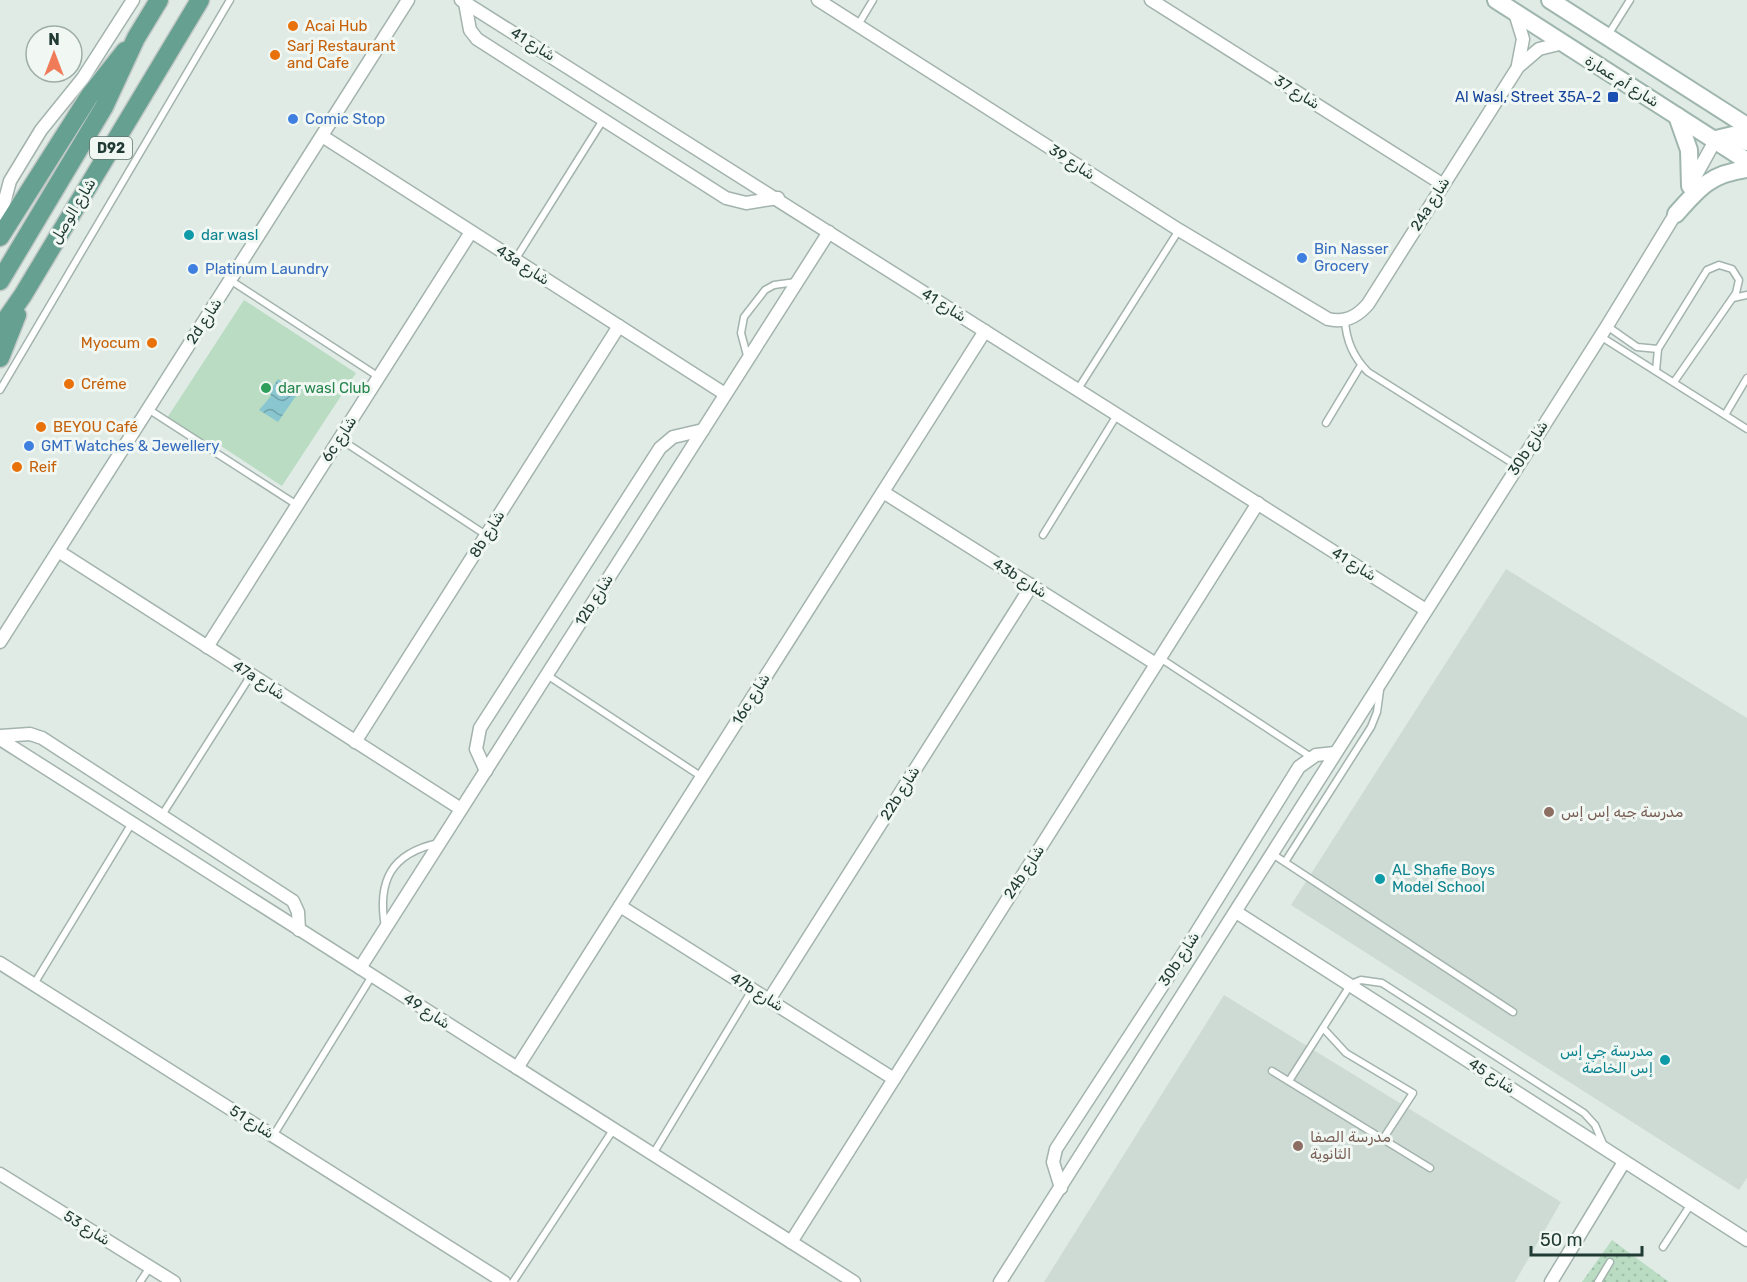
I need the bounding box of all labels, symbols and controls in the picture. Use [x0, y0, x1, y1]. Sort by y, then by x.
place label: Acai Hub [305, 17, 368, 35]
marker: Acai Hub [286, 19, 300, 33]
street label: شارع 41 [506, 23, 559, 66]
north arrow [24, 24, 84, 84]
text: N [48, 30, 60, 49]
place label: Sarj Restaurant and Cafe [287, 37, 396, 72]
marker: Sarj Restaurant and Cafe [268, 48, 282, 62]
street label: شارع أم عمارة [1581, 51, 1662, 113]
street label: شارع 37 [1270, 71, 1323, 115]
place label: Al Wasl, Street 35A-2 [1455, 88, 1601, 106]
marker: Al Wasl, Street 35A-2 [1606, 90, 1620, 104]
place label: Comic Stop [305, 110, 385, 128]
marker: Comic Stop [286, 112, 300, 126]
road number: D92 [90, 137, 132, 159]
street label: شارع 39 [1044, 140, 1098, 185]
street label: 24a شارع [1407, 174, 1455, 235]
street label: شارع الوصل [46, 175, 101, 248]
place label: dar wasl [201, 226, 258, 244]
marker: dar wasl [182, 228, 196, 242]
place label: Bin Nasser Grocery [1314, 240, 1389, 275]
street label: 43a شارع [492, 241, 553, 291]
marker: Bin Nasser Grocery [1295, 251, 1309, 265]
place label: Platinum Laundry [205, 260, 329, 278]
marker: Platinum Laundry [186, 262, 200, 276]
street label: شارع 41 [917, 284, 970, 327]
street label: 2d شارع [182, 295, 227, 349]
place label: Myocum [81, 334, 140, 352]
marker: Myocum [145, 336, 159, 350]
place label: Créme [81, 375, 127, 393]
marker: Créme [62, 377, 76, 391]
place label: dar wasl Club [278, 379, 371, 397]
marker: dar wasl Club [259, 381, 273, 395]
street label: 6c شارع [318, 413, 362, 466]
street label: 30b شارع [1504, 417, 1554, 480]
place label: BEYOU Café [53, 418, 138, 436]
marker: BEYOU Café [34, 420, 48, 434]
place label: GMT Watches & Jewellery [41, 437, 219, 455]
marker: GMT Watches & Jewellery [22, 439, 36, 453]
place label: Reif [29, 458, 57, 476]
marker: Reif [10, 460, 24, 474]
street label: 8b شارع [466, 507, 510, 562]
street label: شارع 41 [1327, 543, 1380, 586]
street label: 43b شارع [988, 554, 1051, 603]
street label: 12b شارع [571, 571, 619, 630]
street label: 47a شارع [228, 656, 288, 705]
street label: 16c شارع [728, 670, 776, 729]
street label: 22b شارع [876, 763, 925, 824]
place label: مدرسة جيه إس إس [1561, 803, 1683, 821]
marker: مدرسة جيه إس إس [1542, 805, 1556, 819]
street label: 24b شارع [1000, 842, 1050, 903]
place label: AL Shafie Boys Model School [1392, 861, 1495, 896]
marker: AL Shafie Boys Model School [1373, 872, 1387, 886]
street label: 30b شارع [1155, 928, 1205, 991]
street label: 47b شارع [726, 969, 787, 1017]
street label: شارع 49 [399, 989, 454, 1034]
place label: مدرسة جي إس إس الخاصة [1560, 1042, 1653, 1077]
marker: مدرسة جي إس إس الخاصة [1658, 1053, 1672, 1067]
street label: شارع 45 [1464, 1054, 1519, 1099]
street label: شارع 51 [225, 1101, 278, 1144]
place label: مدرسة الصفا الثانوية [1310, 1128, 1391, 1163]
marker: مدرسة الصفا الثانوية [1291, 1139, 1305, 1153]
street label: شارع 53 [59, 1207, 114, 1251]
scale bar [1531, 1219, 1642, 1257]
text: 50 m [1540, 1229, 1583, 1251]

